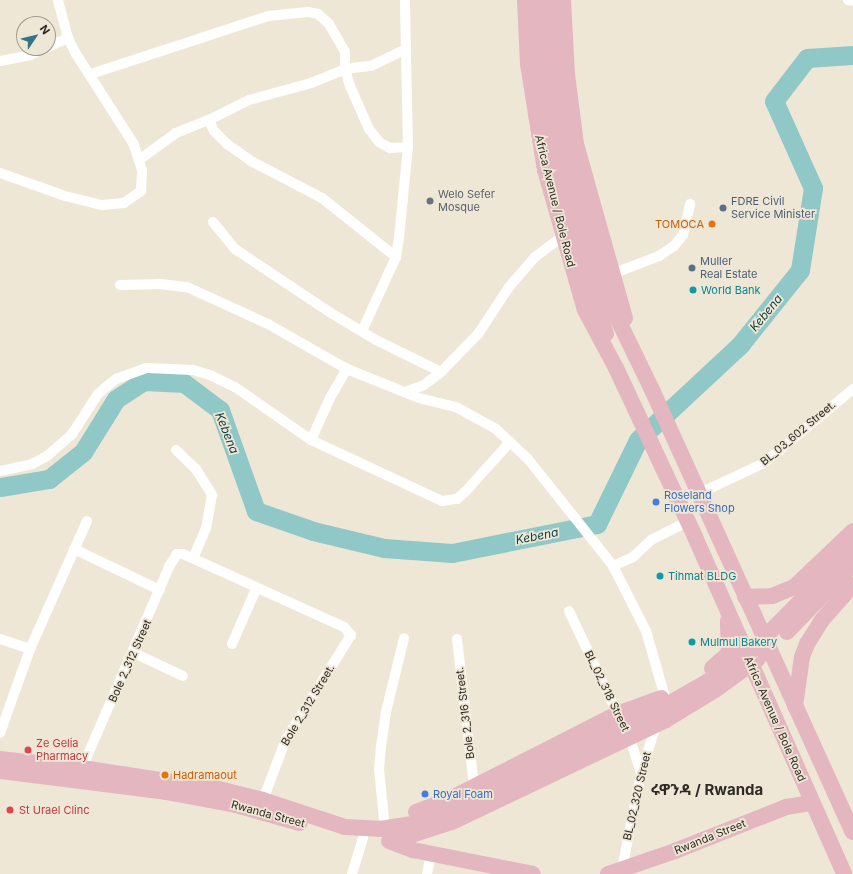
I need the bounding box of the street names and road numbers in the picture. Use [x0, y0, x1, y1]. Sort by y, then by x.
street label: Africa Avenue / Bole Road [532, 134, 578, 268]
street label: BL_03_602 Street. [758, 398, 838, 468]
street label: Bole 2_312 Street [106, 618, 154, 704]
street label: BL_02_318 Street [582, 648, 632, 734]
street label: Africa Avenue / Bole Road [741, 654, 809, 784]
street label: Bole 2_312 Street. [279, 662, 337, 748]
street label: Bole 2_316 Street. [453, 666, 477, 760]
street label: BL_02_320 Street [620, 750, 654, 842]
street label: Rwanda Street [230, 798, 306, 830]
street label: Rwanda Street [672, 817, 748, 857]

